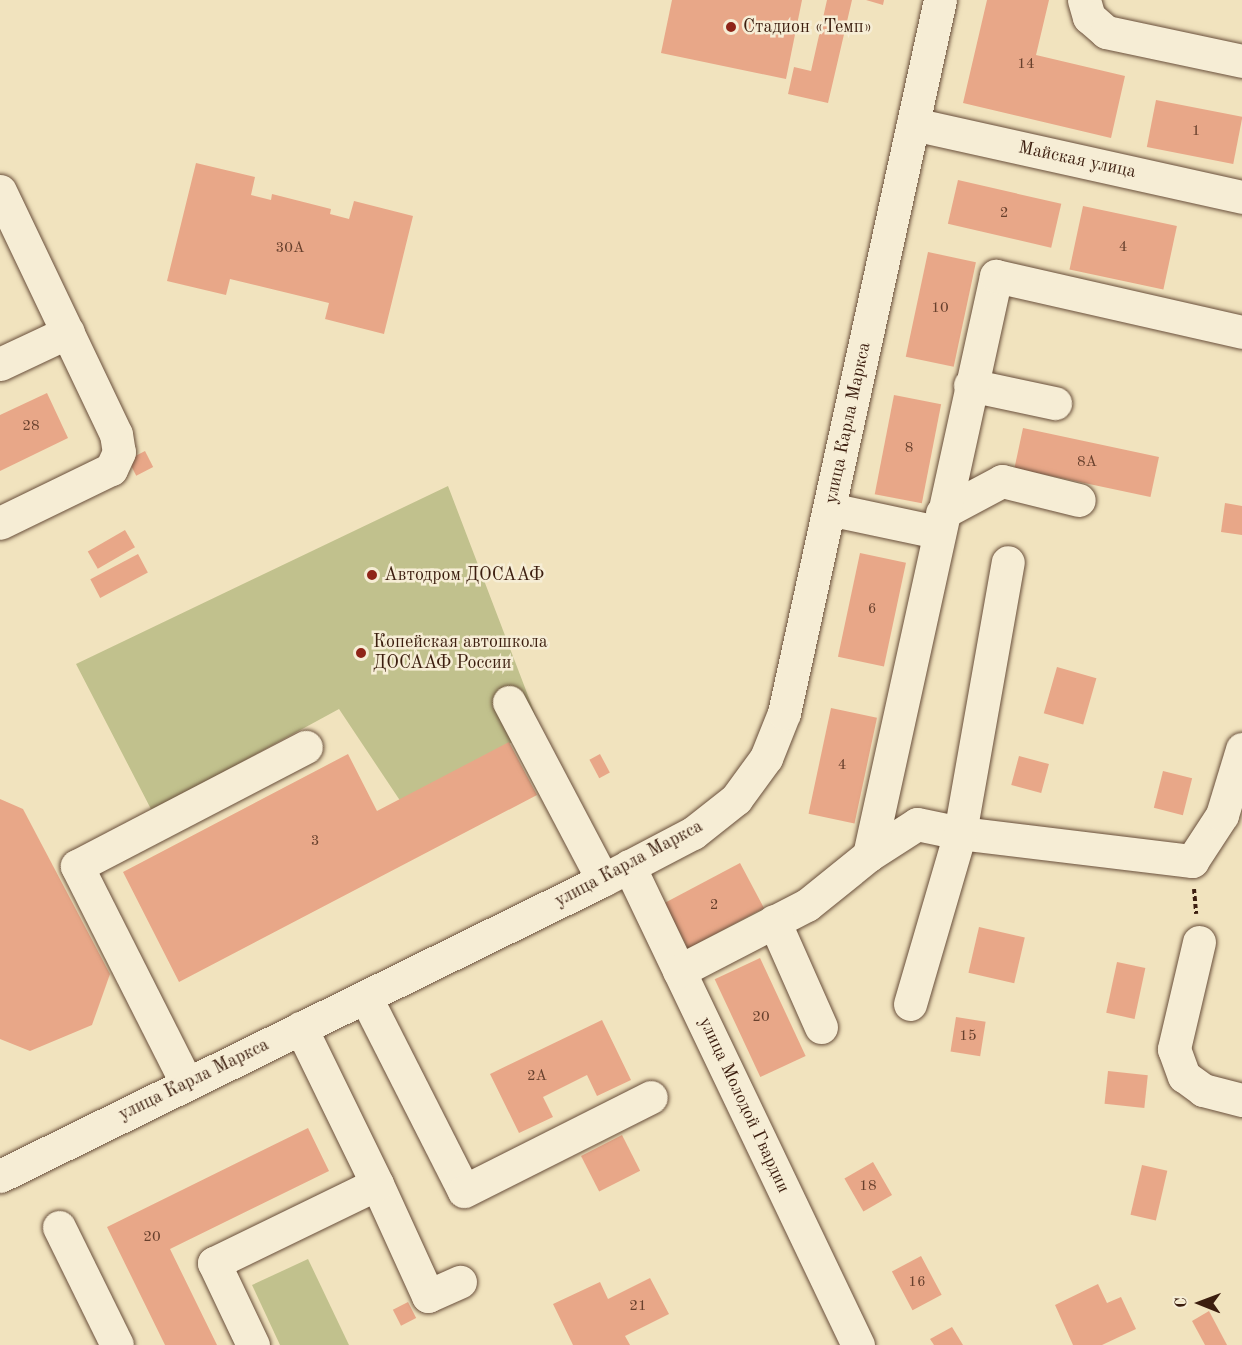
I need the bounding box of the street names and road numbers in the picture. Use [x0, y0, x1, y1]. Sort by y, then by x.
street label: Майская улица [1016, 137, 1138, 183]
street label: улица Карла Маркса [820, 340, 876, 506]
street label: улица Карла Маркса [551, 816, 707, 912]
street label: улица Молодой Гвардии [694, 1014, 794, 1196]
street label: улица Карла Маркса [115, 1034, 273, 1126]

